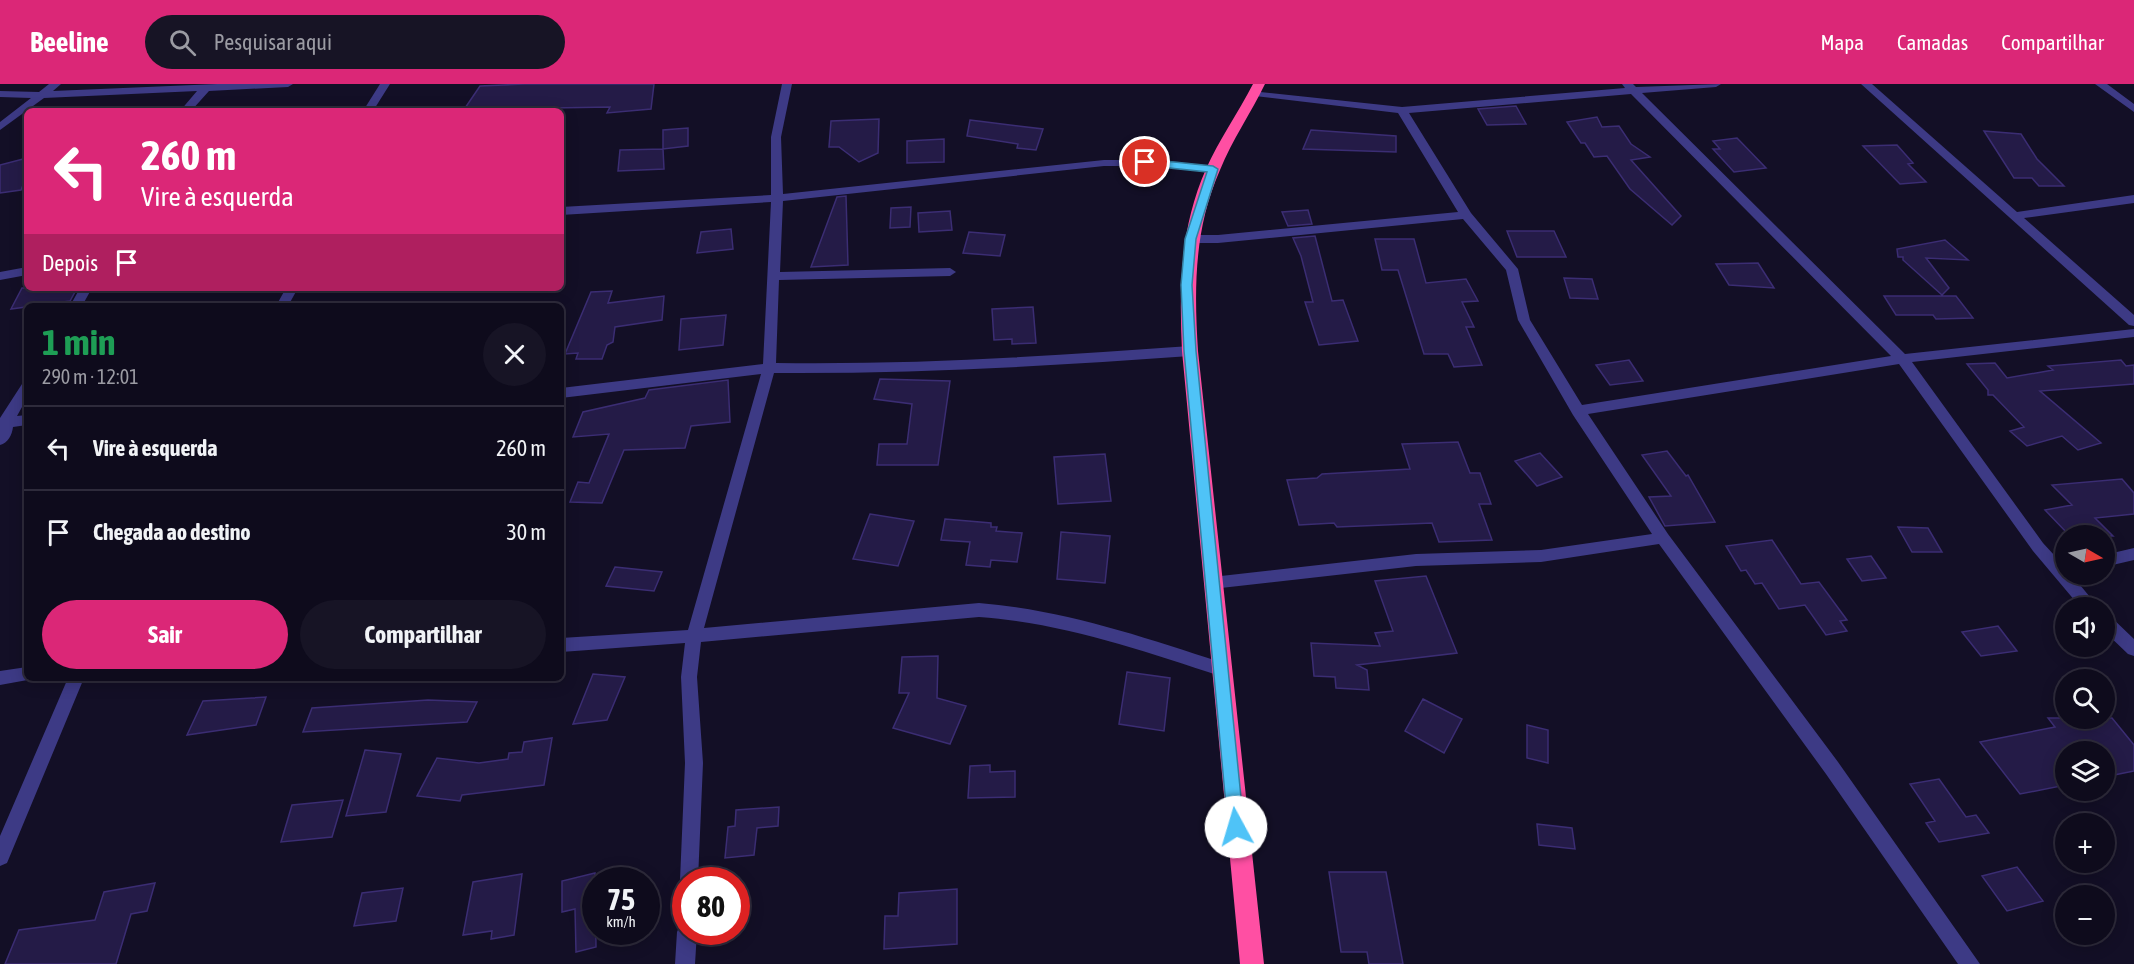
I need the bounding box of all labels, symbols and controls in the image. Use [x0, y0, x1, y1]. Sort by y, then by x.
search box [145, 15, 565, 69]
text: Beeline [30, 26, 109, 58]
icon: search [166, 26, 199, 59]
text: Pesquisar aqui [214, 29, 332, 55]
text: Mapa [1820, 30, 1864, 54]
text: Camadas [1897, 30, 1968, 54]
text: Compartilhar [2001, 30, 2104, 54]
text: 260 m [141, 131, 236, 179]
icon: left [42, 132, 120, 210]
pin [1119, 136, 1170, 187]
icon: arrive [1128, 145, 1161, 178]
text: Vire à esquerda [141, 181, 294, 212]
icon: arrive [110, 246, 143, 279]
text: Depois [42, 250, 98, 276]
text: 1 min [42, 321, 116, 363]
button: close [483, 323, 546, 386]
text: 290 m · 12:01 [42, 365, 139, 388]
icon: left [42, 432, 75, 465]
text: Vire à esquerda [93, 435, 218, 461]
text: 260 m [496, 435, 546, 461]
icon: arrive [42, 516, 75, 549]
text: Chegada ao destino [93, 519, 251, 545]
text: 30 m [506, 519, 546, 545]
north arrow [2055, 525, 2115, 585]
map controls [2055, 525, 2115, 945]
button: sound [2055, 597, 2115, 657]
button: Sair [42, 600, 288, 669]
button: Compartilhar [300, 600, 546, 669]
button: search [2055, 669, 2115, 729]
button: layers [2055, 741, 2115, 801]
position arrow [1204, 795, 1268, 859]
button: + [2055, 813, 2115, 873]
speed limit sign: 80 [672, 867, 750, 945]
text: 75 [607, 882, 635, 916]
button: − [2055, 885, 2115, 945]
text: km/h [606, 913, 636, 930]

